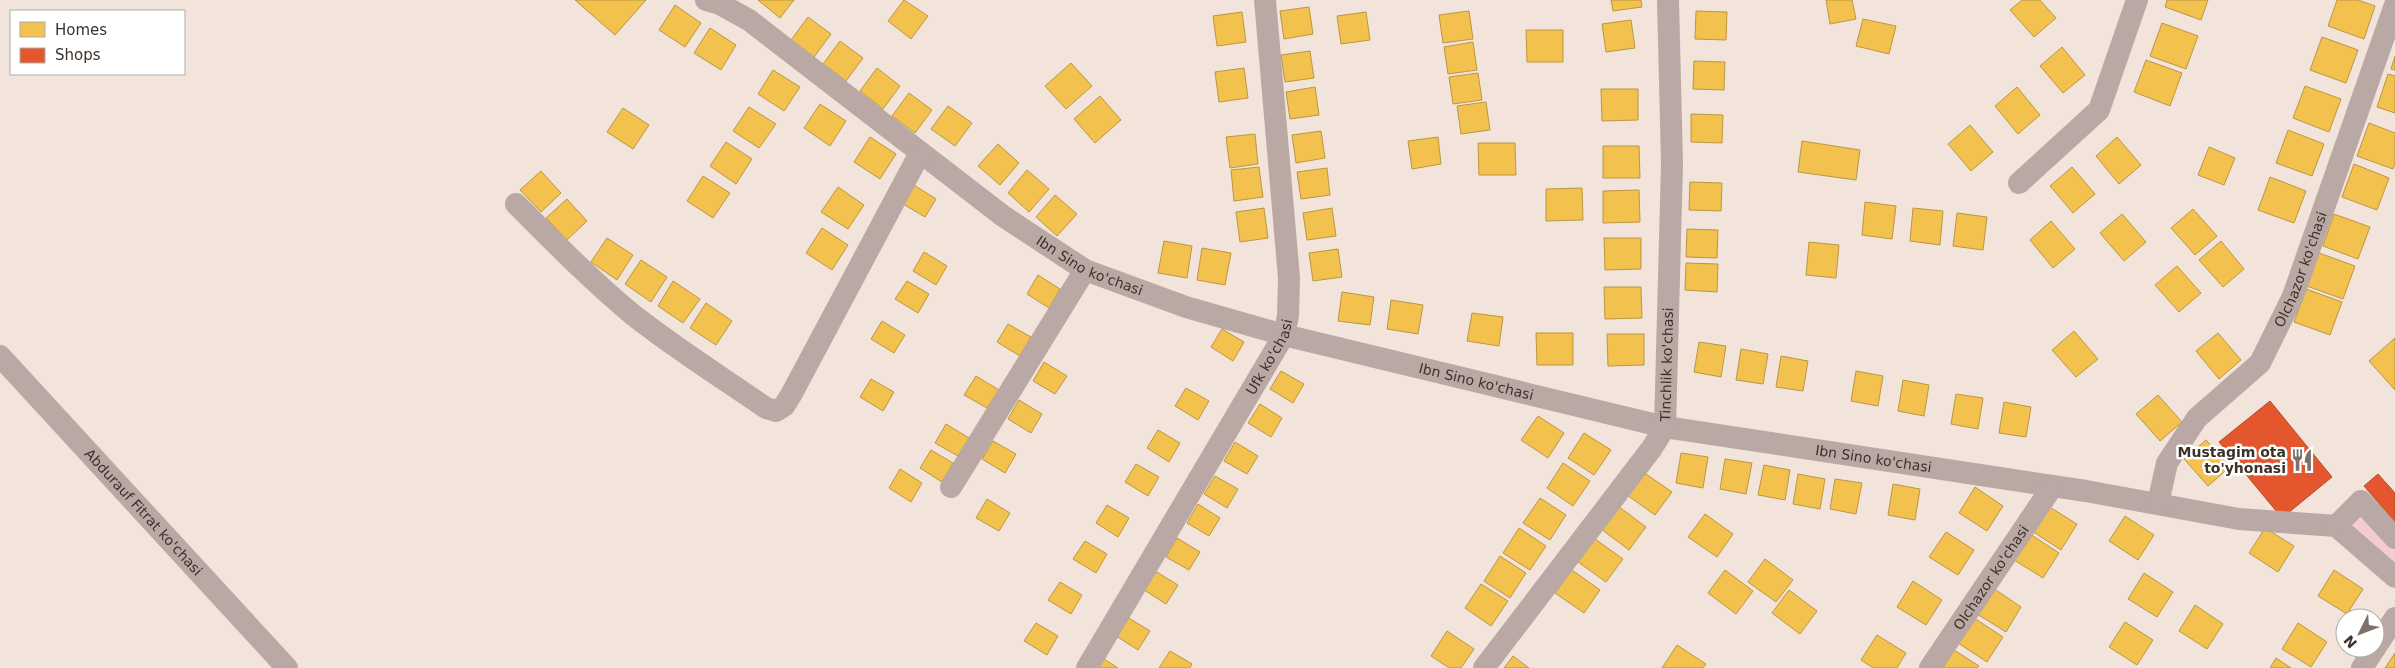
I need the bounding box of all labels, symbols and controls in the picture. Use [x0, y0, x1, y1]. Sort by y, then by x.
legend [10, 10, 185, 75]
text: Homes [55, 21, 107, 39]
text: Shops [55, 46, 101, 64]
street label: Olchazor ko'chasi [2271, 209, 2330, 330]
street label: Ibn Sino ko'chasi [1033, 232, 1145, 299]
street label: Tinchlik ko'chasi [1657, 307, 1676, 423]
street label: Ufk ko'chasi [1242, 318, 1295, 398]
street label: Ibn Sino ko'chasi [1417, 360, 1535, 403]
street label: Ibn Sino ko'chasi [1814, 442, 1933, 475]
place label: Mustagim ota to'yhonasi [2178, 444, 2286, 476]
street label: Abdurauf Fitrat ko'chasi [81, 446, 206, 579]
restaurant icon: Mustagim ota to'yhonasi [2289, 447, 2315, 473]
street label: Olchazor ko'chasi [1950, 522, 2032, 633]
north arrow [2335, 608, 2385, 658]
text: N [2340, 632, 2360, 651]

